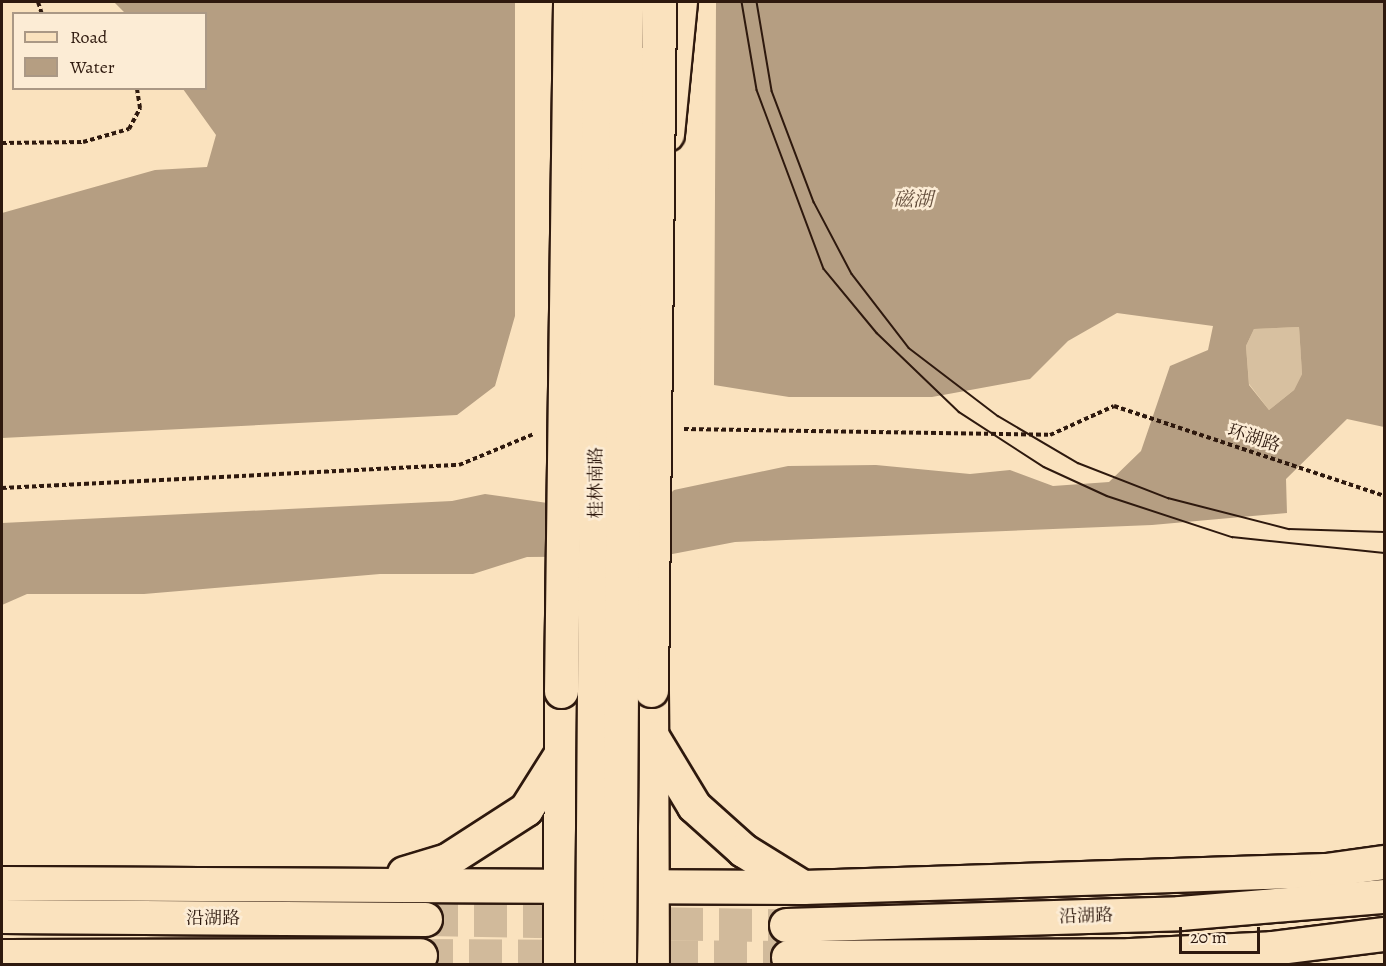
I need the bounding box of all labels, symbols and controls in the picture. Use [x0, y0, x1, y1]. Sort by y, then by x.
legend [12, 12, 207, 90]
text: Road [70, 25, 107, 49]
text: Water [70, 55, 115, 79]
water label: 磁湖 [893, 187, 933, 211]
street label: 环湖路 [1225, 419, 1283, 457]
street label: 桂林南路 [585, 447, 607, 519]
street label: 沿湖路 [1059, 904, 1113, 928]
street label: 沿湖路 [186, 907, 240, 929]
scale bar [1182, 915, 1263, 953]
text: 20 m [1190, 925, 1227, 949]

